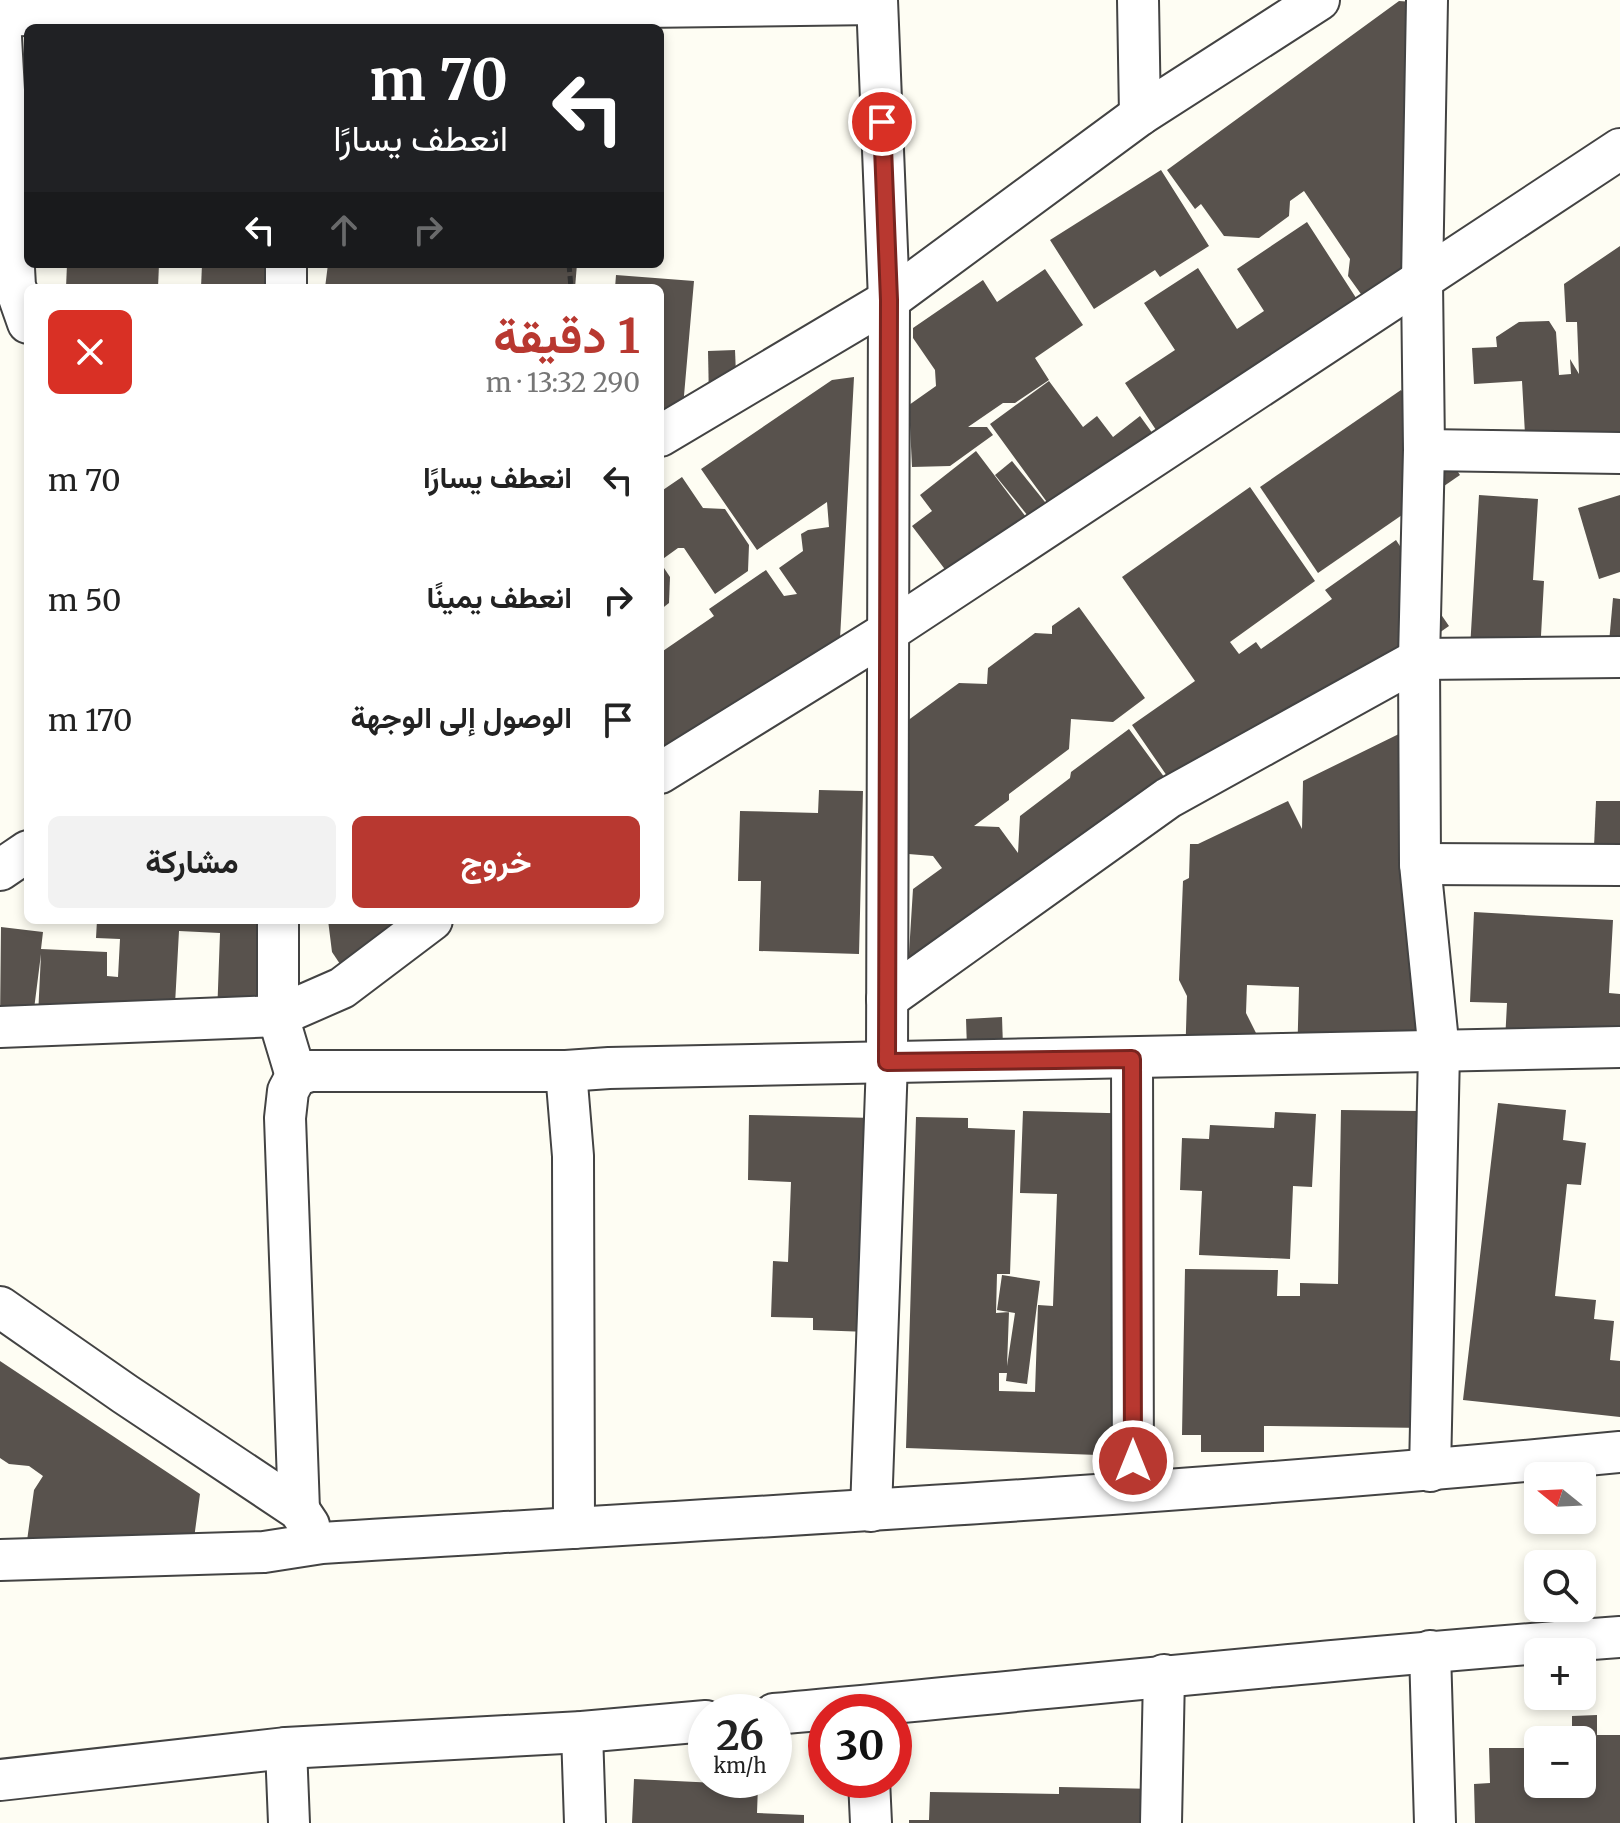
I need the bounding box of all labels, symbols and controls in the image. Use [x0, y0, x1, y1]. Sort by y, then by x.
text: 70 m [370, 45, 508, 115]
icon: left [536, 56, 640, 160]
pin [848, 88, 916, 156]
icon: arrive [860, 100, 904, 144]
text: انعطف يسارًا [333, 116, 508, 161]
icon: left [238, 208, 282, 252]
icon: ahead [322, 208, 366, 252]
icon: right [406, 208, 450, 252]
text: 1 دقيقة [493, 306, 640, 366]
button: close [48, 310, 132, 394]
text: 290 m · 13:32 [486, 366, 640, 399]
text: انعطف يسارًا [423, 458, 572, 496]
icon: left [596, 458, 640, 502]
text: 70 m [48, 461, 121, 499]
text: انعطف يمينًا [427, 578, 572, 616]
icon: right [596, 578, 640, 622]
text: 50 m [48, 581, 121, 619]
text: الوصول إلى الوجهة [350, 698, 572, 736]
icon: arrive [596, 698, 640, 742]
text: 170 m [48, 701, 132, 739]
button: مشاركة [48, 816, 336, 908]
button: خروج [352, 816, 640, 908]
position arrow [1091, 1419, 1175, 1503]
north arrow [1524, 1462, 1596, 1534]
map controls [1524, 1462, 1596, 1798]
button: search [1524, 1550, 1596, 1622]
button: + [1524, 1638, 1596, 1710]
speed limit sign: 30 [808, 1694, 912, 1798]
text: 26 [716, 1711, 764, 1761]
button: − [1524, 1726, 1596, 1798]
text: km/h [714, 1753, 766, 1778]

